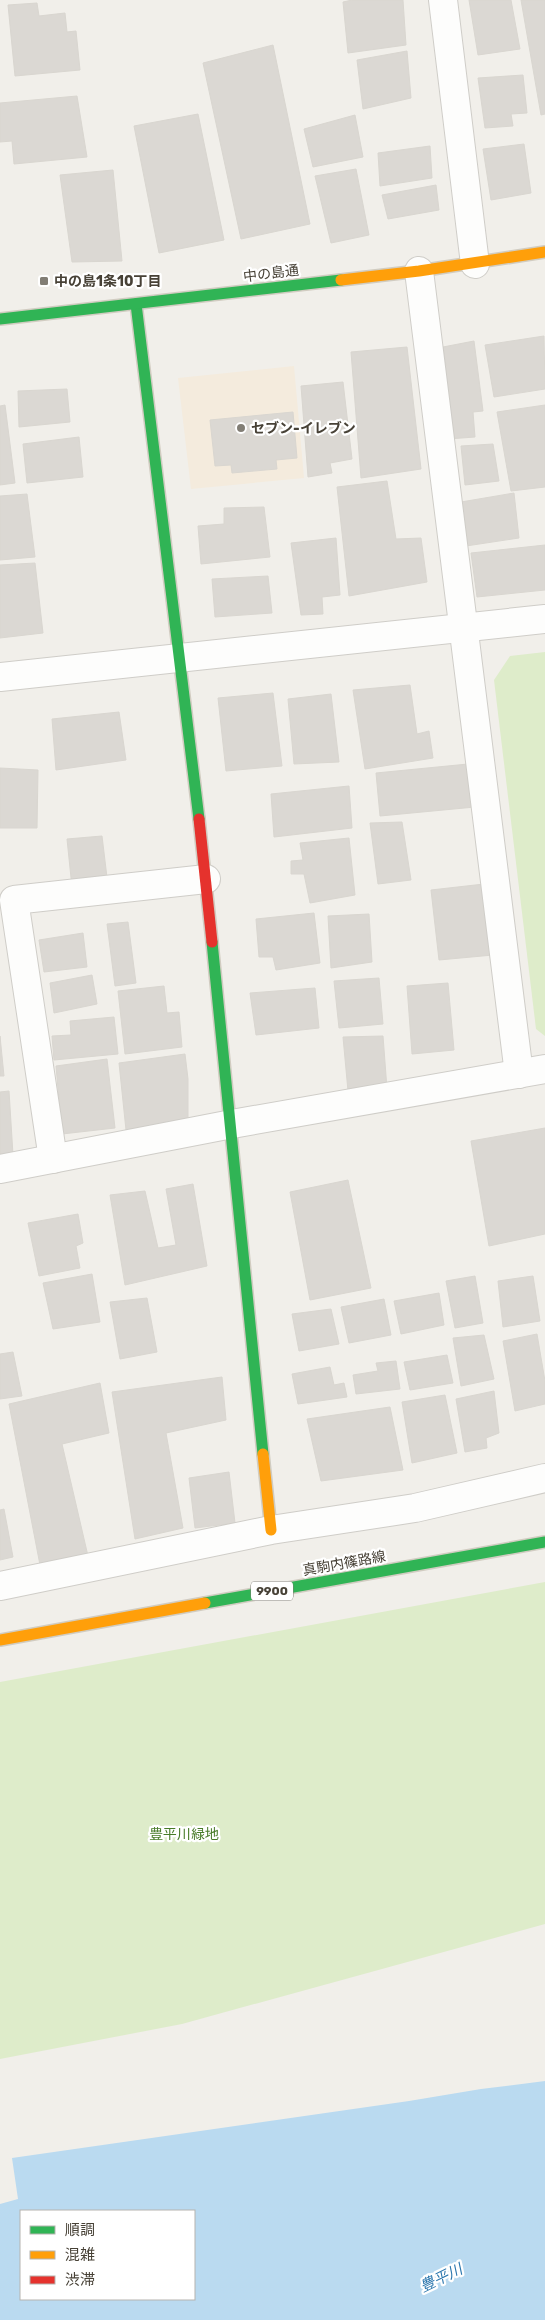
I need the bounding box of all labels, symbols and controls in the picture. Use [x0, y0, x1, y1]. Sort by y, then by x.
street label: 中の島通 [242, 262, 300, 285]
place label: 中の島1条10丁目 [54, 273, 161, 290]
marker: 中の島1条10丁目 [38, 275, 50, 287]
place label: セブン-イレブン [251, 420, 356, 437]
marker: セブン-イレブン [235, 422, 247, 434]
street label: 真駒内篠路線 [301, 1548, 387, 1579]
road number: 9900 [251, 1582, 293, 1600]
park label: 豊平川緑地 [149, 1826, 219, 1843]
legend [20, 2210, 195, 2300]
text: 順調 [65, 2221, 95, 2239]
text: 混雑 [65, 2246, 95, 2264]
water label: 豊平川 [417, 2259, 467, 2296]
text: 渋滞 [65, 2271, 95, 2289]

